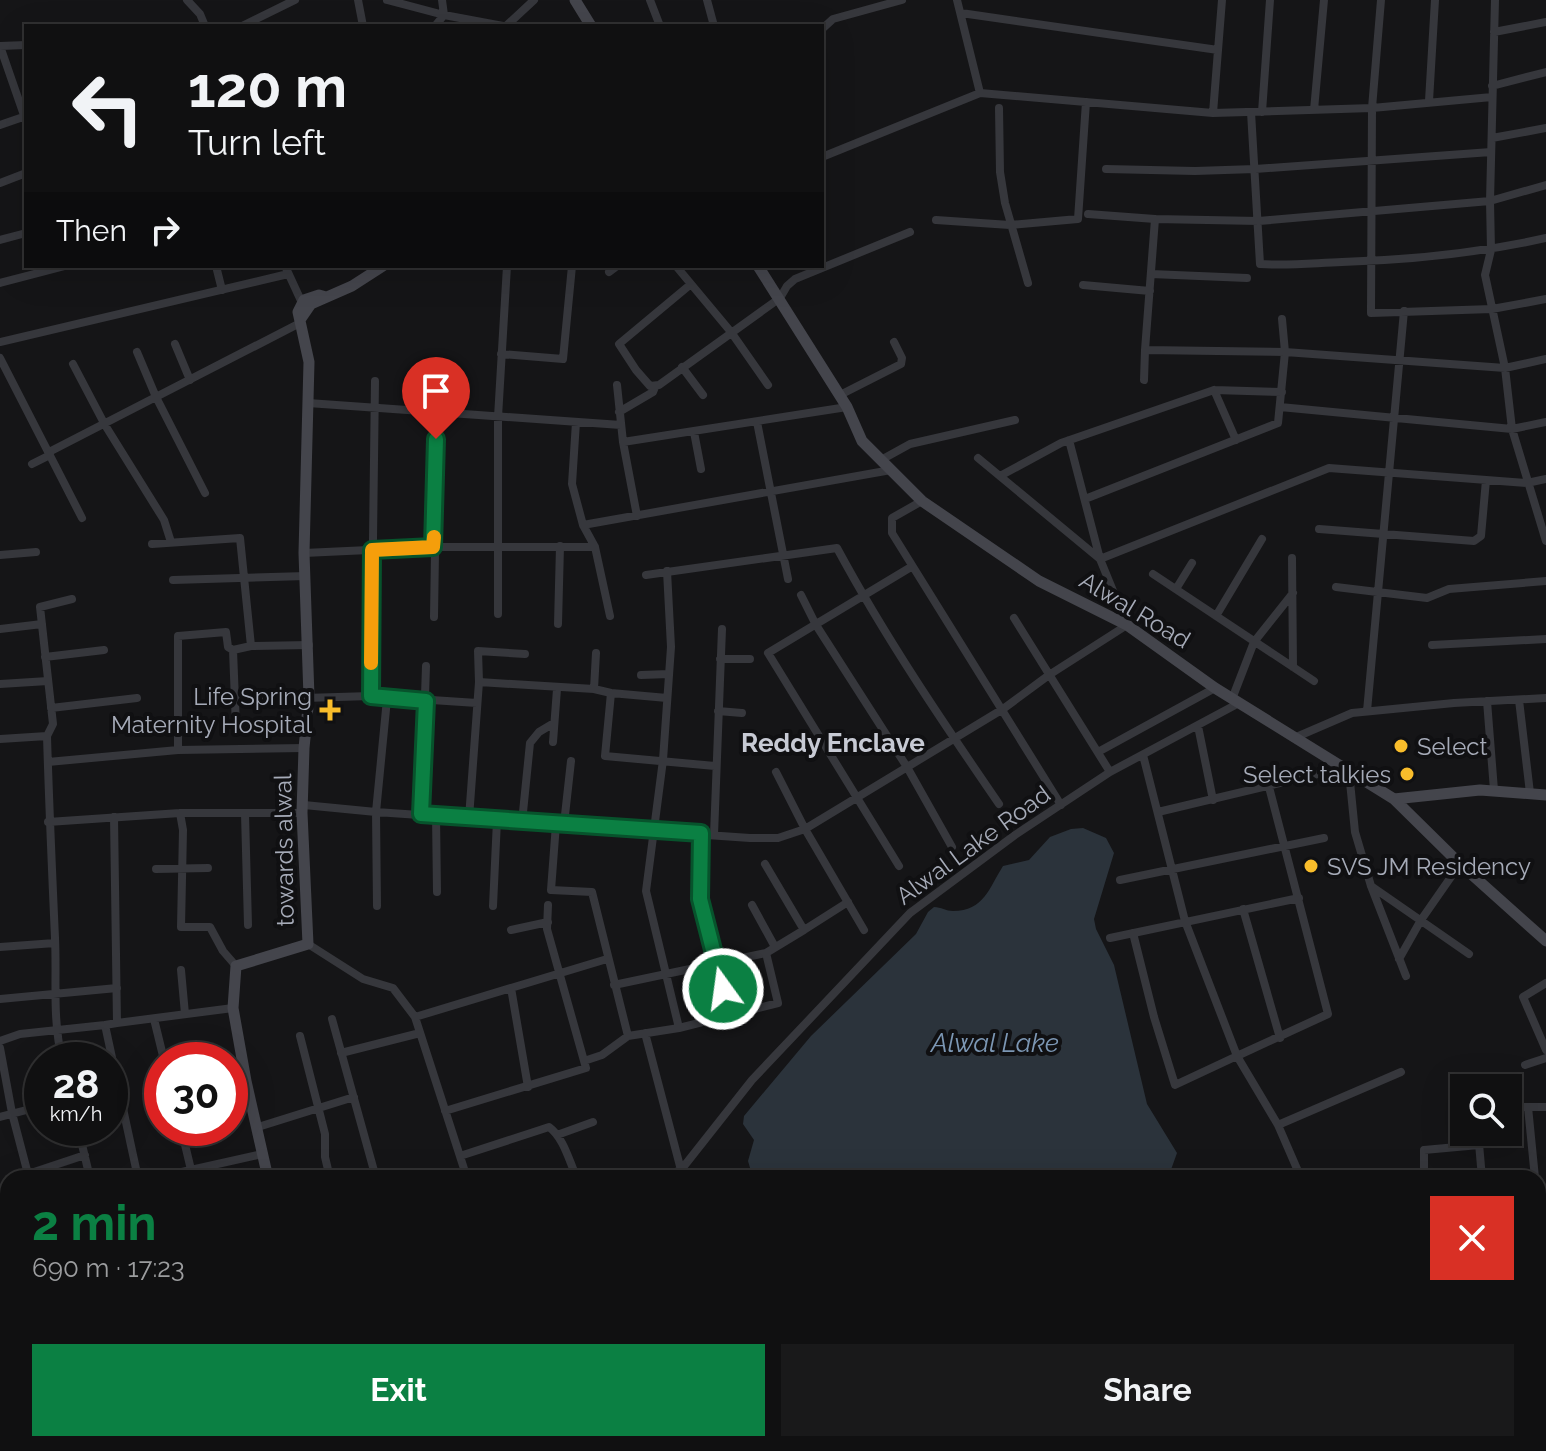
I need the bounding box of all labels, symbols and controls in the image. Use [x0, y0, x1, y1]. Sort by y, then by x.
text: 120 m [188, 54, 347, 120]
icon: left [56, 56, 160, 160]
text: Turn left [188, 121, 326, 163]
icon: right [143, 208, 187, 252]
text: Then [56, 213, 127, 248]
pin [402, 357, 470, 439]
icon: arrive [414, 369, 458, 413]
street label: Alwal Road [1074, 566, 1196, 654]
place label: Life Spring Maternity Hospital [111, 682, 312, 739]
marker: Life Spring Maternity Hospital [319, 699, 341, 721]
district label: Reddy Enclave [741, 728, 925, 758]
place label: Select [1417, 732, 1488, 761]
marker: Select [1392, 737, 1410, 755]
place label: Select talkies [1243, 760, 1391, 789]
marker: Select talkies [1398, 765, 1416, 783]
street label: towards alwal [268, 773, 300, 927]
street label: Alwal Lake Road [890, 779, 1056, 911]
place label: SVS JM Residency [1327, 852, 1531, 881]
marker: SVS JM Residency [1302, 857, 1320, 875]
position arrow [681, 947, 765, 1031]
water label: Alwal Lake [929, 1028, 1059, 1058]
speed limit sign: 30 [144, 1042, 248, 1146]
text: 28 [53, 1060, 99, 1107]
map controls [1450, 1074, 1522, 1146]
button: search [1450, 1074, 1522, 1146]
text: km/h [50, 1102, 102, 1126]
text: 2 min [32, 1195, 157, 1251]
button: close [1430, 1196, 1514, 1280]
text: 690 m · 17:23 [32, 1253, 185, 1283]
button: Exit [32, 1344, 765, 1436]
button: Share [781, 1344, 1514, 1436]

